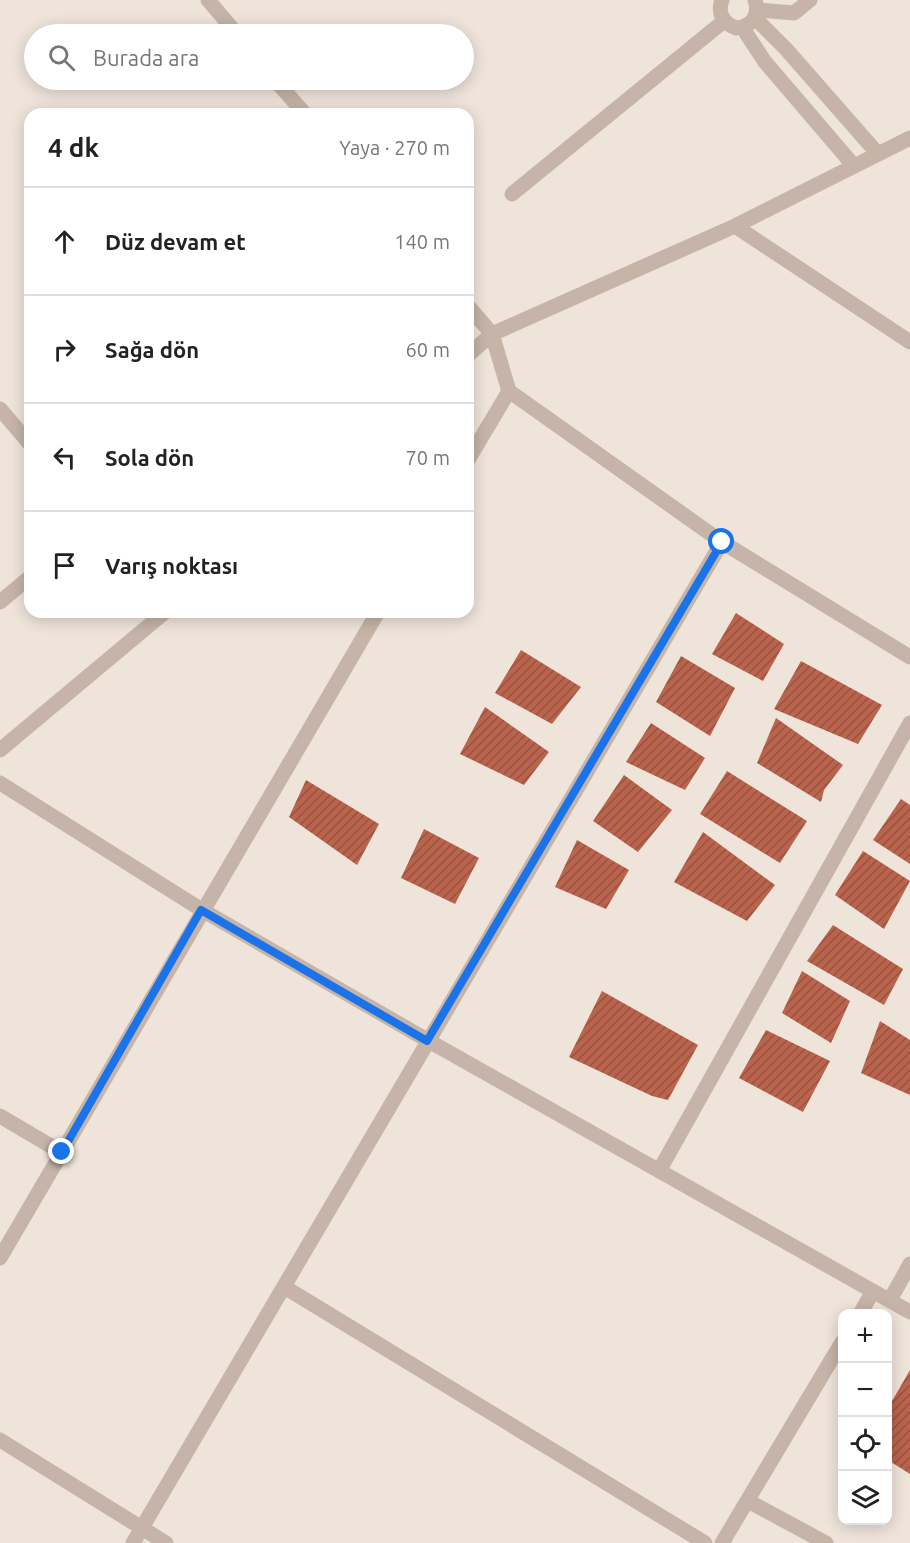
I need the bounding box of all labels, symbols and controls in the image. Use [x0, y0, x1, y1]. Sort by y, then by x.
search box [24, 24, 474, 90]
icon: search [45, 41, 78, 74]
text: Burada ara [93, 45, 199, 70]
text: 4 dk [48, 133, 99, 162]
text: Yaya · 270 m [339, 136, 450, 159]
icon: ahead [48, 225, 81, 258]
text: Düz devam et [105, 229, 246, 254]
text: 140 m [394, 230, 450, 253]
icon: right [48, 333, 81, 366]
text: Sağa dön [105, 337, 199, 362]
text: 60 m [406, 338, 450, 361]
icon: left [48, 441, 81, 474]
text: Sola dön [105, 445, 194, 470]
text: 70 m [406, 446, 450, 469]
route start [708, 528, 734, 554]
icon: arrive [48, 549, 81, 582]
text: Varış noktası [105, 553, 238, 578]
route end [48, 1138, 74, 1164]
map controls [838, 1309, 892, 1525]
button: + [838, 1309, 892, 1363]
button: − [838, 1363, 892, 1417]
button: locate [838, 1417, 892, 1471]
button: layers [838, 1471, 892, 1525]

